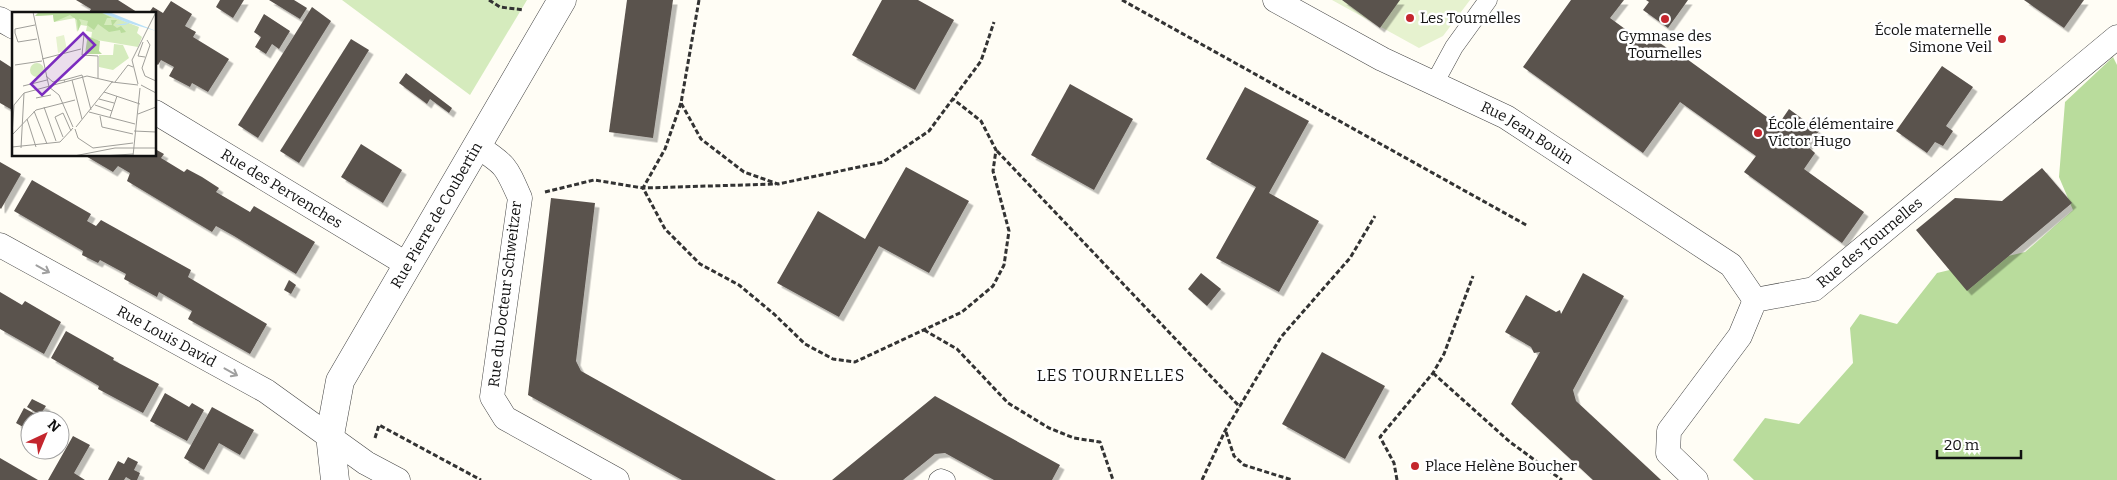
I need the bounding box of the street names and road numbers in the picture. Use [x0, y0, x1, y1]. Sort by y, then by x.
street label: Rue Jean Bouin [1478, 98, 1577, 168]
street label: Rue Pierre de Coubertin [387, 139, 486, 292]
street label: Rue des Pervenches [218, 145, 346, 232]
street label: Rue des Tournelles [1813, 194, 1926, 292]
street label: Rue du Docteur Schweitzer [485, 199, 525, 388]
street label: Rue Louis David [114, 302, 219, 371]

